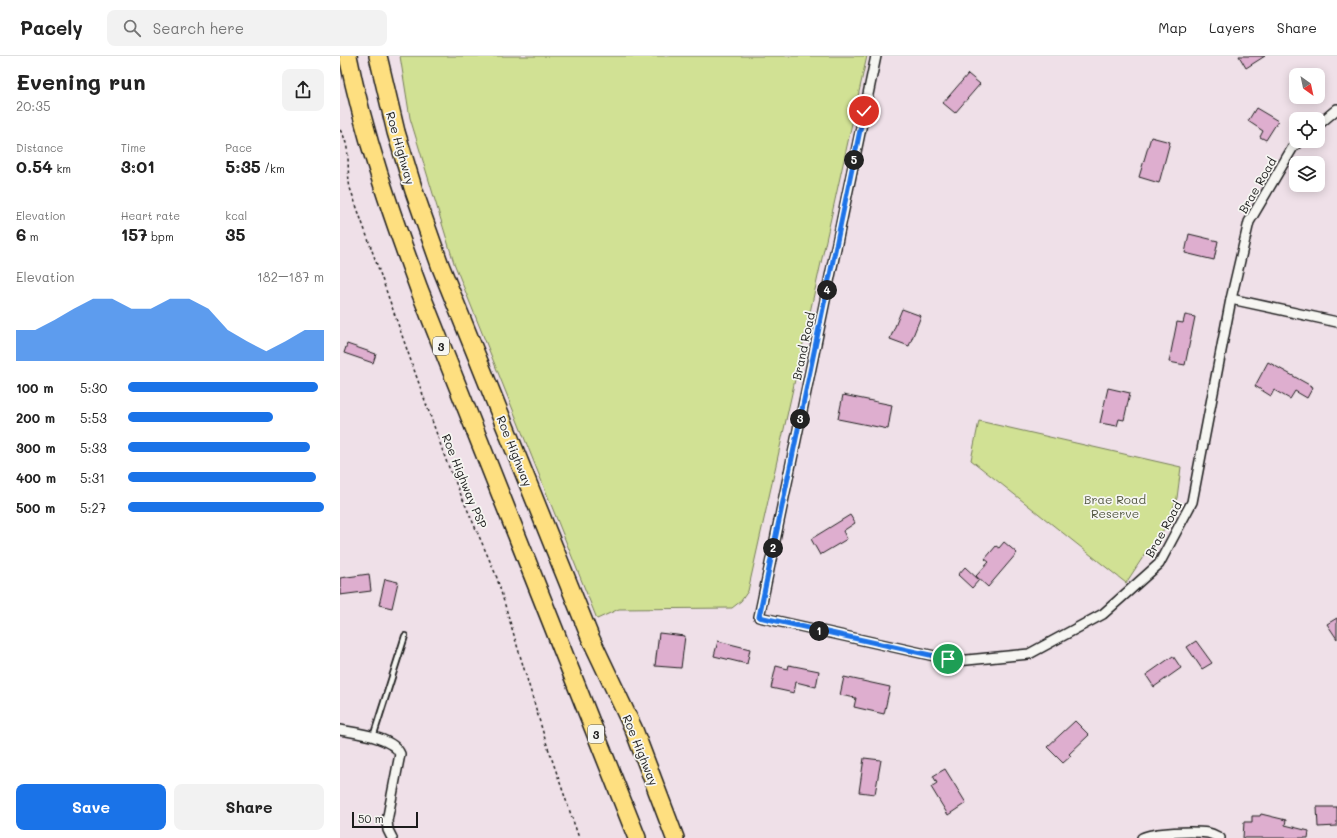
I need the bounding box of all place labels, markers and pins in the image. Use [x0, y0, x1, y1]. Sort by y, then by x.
pin [847, 94, 881, 128]
pin: 5 [844, 150, 864, 170]
pin: 4 [817, 280, 837, 300]
pin: 3 [790, 409, 810, 429]
pin: 2 [763, 538, 783, 558]
pin: 1 [809, 621, 829, 641]
pin [931, 642, 965, 676]

